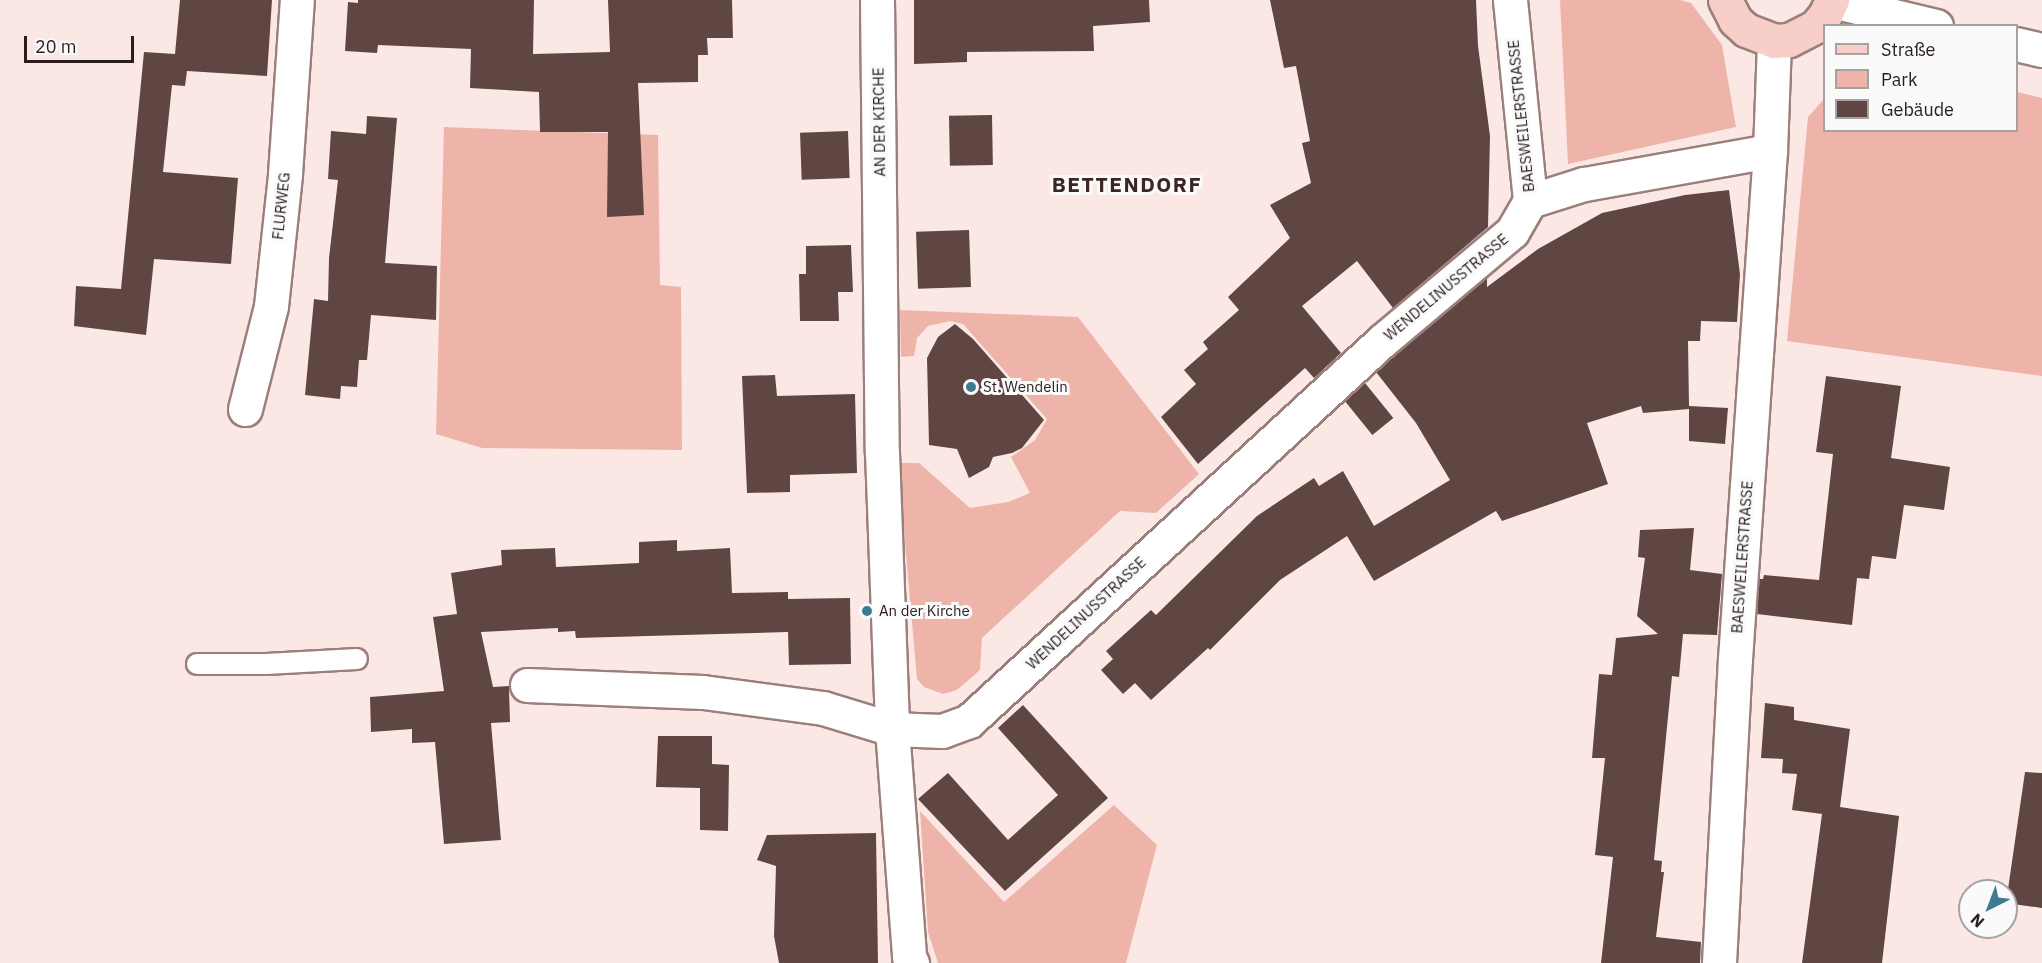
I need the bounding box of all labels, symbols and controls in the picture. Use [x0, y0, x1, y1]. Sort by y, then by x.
scale bar [27, 24, 136, 62]
legend [1823, 24, 2018, 132]
text: 20 m [35, 35, 77, 58]
text: Straße [1881, 38, 1935, 61]
street label: BAESWEILERSTRASSE [1504, 39, 1538, 193]
street label: AN DER KIRCHE [869, 67, 889, 177]
text: Park [1881, 68, 1917, 91]
text: Gebäude [1881, 98, 1954, 121]
street label: FLURWEG [269, 171, 293, 241]
district label: BETTENDORF [1052, 171, 1202, 197]
street label: WENDELINUSSTRASSE [1380, 230, 1512, 344]
place label: St. Wendelin [983, 378, 1068, 396]
marker: St. Wendelin [964, 380, 978, 394]
street label: BAESWEILERSTRASSE [1728, 480, 1756, 634]
street label: WENDELINUSSTRASSE [1023, 553, 1149, 673]
place label: An der Kirche [879, 602, 970, 620]
marker: An der Kirche [860, 604, 874, 618]
north arrow [1958, 879, 2018, 939]
text: N [1966, 910, 1988, 932]

